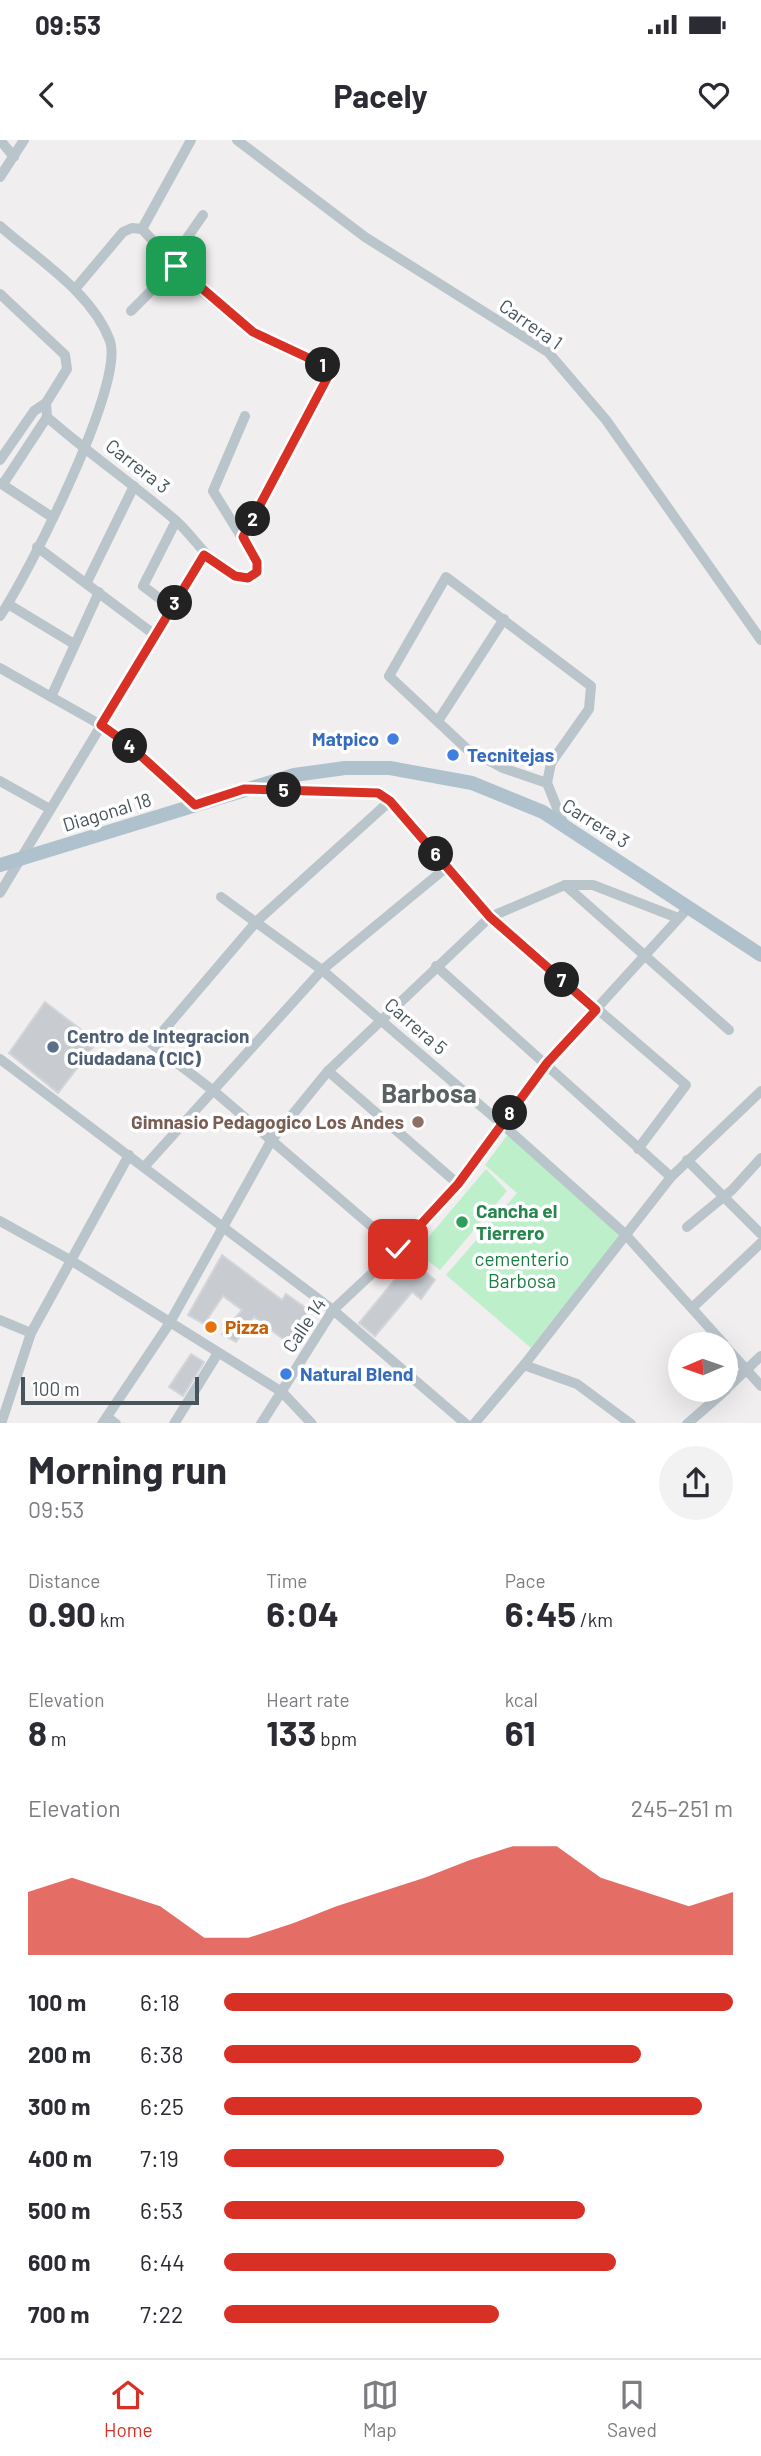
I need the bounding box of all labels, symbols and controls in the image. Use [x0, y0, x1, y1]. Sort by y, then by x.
text: 09:53 [35, 9, 101, 40]
icon: back [28, 76, 66, 114]
text: Pacely [333, 76, 428, 114]
icon: heart [695, 76, 733, 114]
pin [146, 236, 206, 296]
icon: arrive [157, 247, 195, 285]
street label: Carrera 1 [495, 294, 567, 354]
pin: 1 [306, 348, 340, 383]
text: 1 [319, 353, 326, 376]
street label: Carrera 3 [102, 433, 175, 498]
pin: 2 [236, 502, 270, 536]
text: 2 [247, 507, 258, 530]
pin: 3 [158, 586, 192, 620]
text: 3 [169, 591, 180, 614]
place label: Matpico [312, 727, 379, 750]
pin: 4 [113, 728, 148, 764]
marker: Matpico [385, 731, 401, 747]
text: 4 [124, 734, 135, 757]
place label: Tecnitejas [467, 743, 554, 766]
marker: Tecnitejas [445, 747, 461, 763]
pin: 5 [266, 772, 302, 808]
text: 5 [278, 778, 289, 801]
street label: Diagonal 18 [60, 787, 154, 836]
street label: Carrera 3 [558, 793, 634, 852]
pin: 6 [418, 836, 453, 872]
text: 6 [430, 842, 441, 865]
pin: 7 [544, 962, 580, 998]
text: 7 [557, 968, 566, 991]
street label: Carrera 5 [380, 992, 452, 1059]
place label: Centro de Integracion Ciudadana (CIC) [67, 1024, 250, 1069]
marker: Centro de Integracion Ciudadana (CIC) [45, 1039, 61, 1055]
district label: Barbosa [381, 1077, 477, 1108]
pin: 8 [492, 1096, 528, 1130]
text: 8 [504, 1101, 515, 1124]
place label: Gimnasio Pedagogico Los Andes [131, 1110, 404, 1133]
marker: Gimnasio Pedagogico Los Andes [410, 1114, 426, 1130]
place label: Cancha el Tierrero [476, 1199, 557, 1244]
marker: Cancha el Tierrero [454, 1214, 470, 1230]
pin [368, 1219, 428, 1279]
icon: check [379, 1230, 417, 1268]
park label: cementerio Barbosa [475, 1247, 569, 1292]
street label: Calle 14 [277, 1293, 330, 1356]
place label: Pizza [225, 1315, 269, 1338]
marker: Pizza [203, 1319, 219, 1335]
north arrow [668, 1332, 738, 1402]
map controls [668, 1332, 738, 1402]
place label: Natural Blend [300, 1362, 414, 1385]
marker: Natural Blend [278, 1366, 294, 1382]
scale bar [21, 1374, 200, 1406]
text: 100 m [32, 1377, 80, 1400]
text: Morning run [28, 1446, 227, 1492]
button: share [659, 1446, 733, 1520]
text: 09:53 [28, 1495, 84, 1523]
text: Distance [28, 1569, 100, 1592]
text: Time [266, 1569, 307, 1592]
text: Pace [505, 1569, 546, 1592]
text: 0.90 [28, 1592, 96, 1634]
text: 6:04 [266, 1592, 339, 1634]
text: 6:45 [505, 1592, 576, 1634]
text: km [96, 1608, 125, 1631]
text: /km [576, 1608, 613, 1631]
text: Elevation [28, 1688, 105, 1711]
text: Heart rate [266, 1688, 350, 1711]
text: kcal [505, 1688, 538, 1711]
text: 8 [28, 1711, 47, 1753]
text: 133 [266, 1711, 317, 1753]
text: 61 [505, 1711, 536, 1753]
text: m [47, 1727, 66, 1750]
text: bpm [317, 1727, 357, 1750]
text: Elevation [28, 1794, 121, 1822]
text: 245–251 m [631, 1794, 733, 1822]
text: 100 m [28, 1988, 86, 2016]
text: 6:18 [140, 1988, 180, 2016]
text: 200 m [28, 2040, 91, 2068]
text: 6:38 [140, 2040, 183, 2068]
text: 300 m [28, 2092, 90, 2120]
text: 6:25 [140, 2092, 184, 2120]
text: 400 m [28, 2144, 92, 2172]
text: 7:19 [140, 2144, 179, 2172]
text: 500 m [28, 2196, 90, 2224]
text: 6:53 [140, 2196, 183, 2224]
text: 600 m [28, 2248, 90, 2276]
text: 6:44 [140, 2248, 185, 2276]
text: 700 m [28, 2300, 89, 2328]
text: 7:22 [140, 2300, 183, 2328]
tab: Home [104, 2376, 153, 2441]
tab: Map [361, 2376, 399, 2441]
tab: Saved [607, 2376, 657, 2441]

